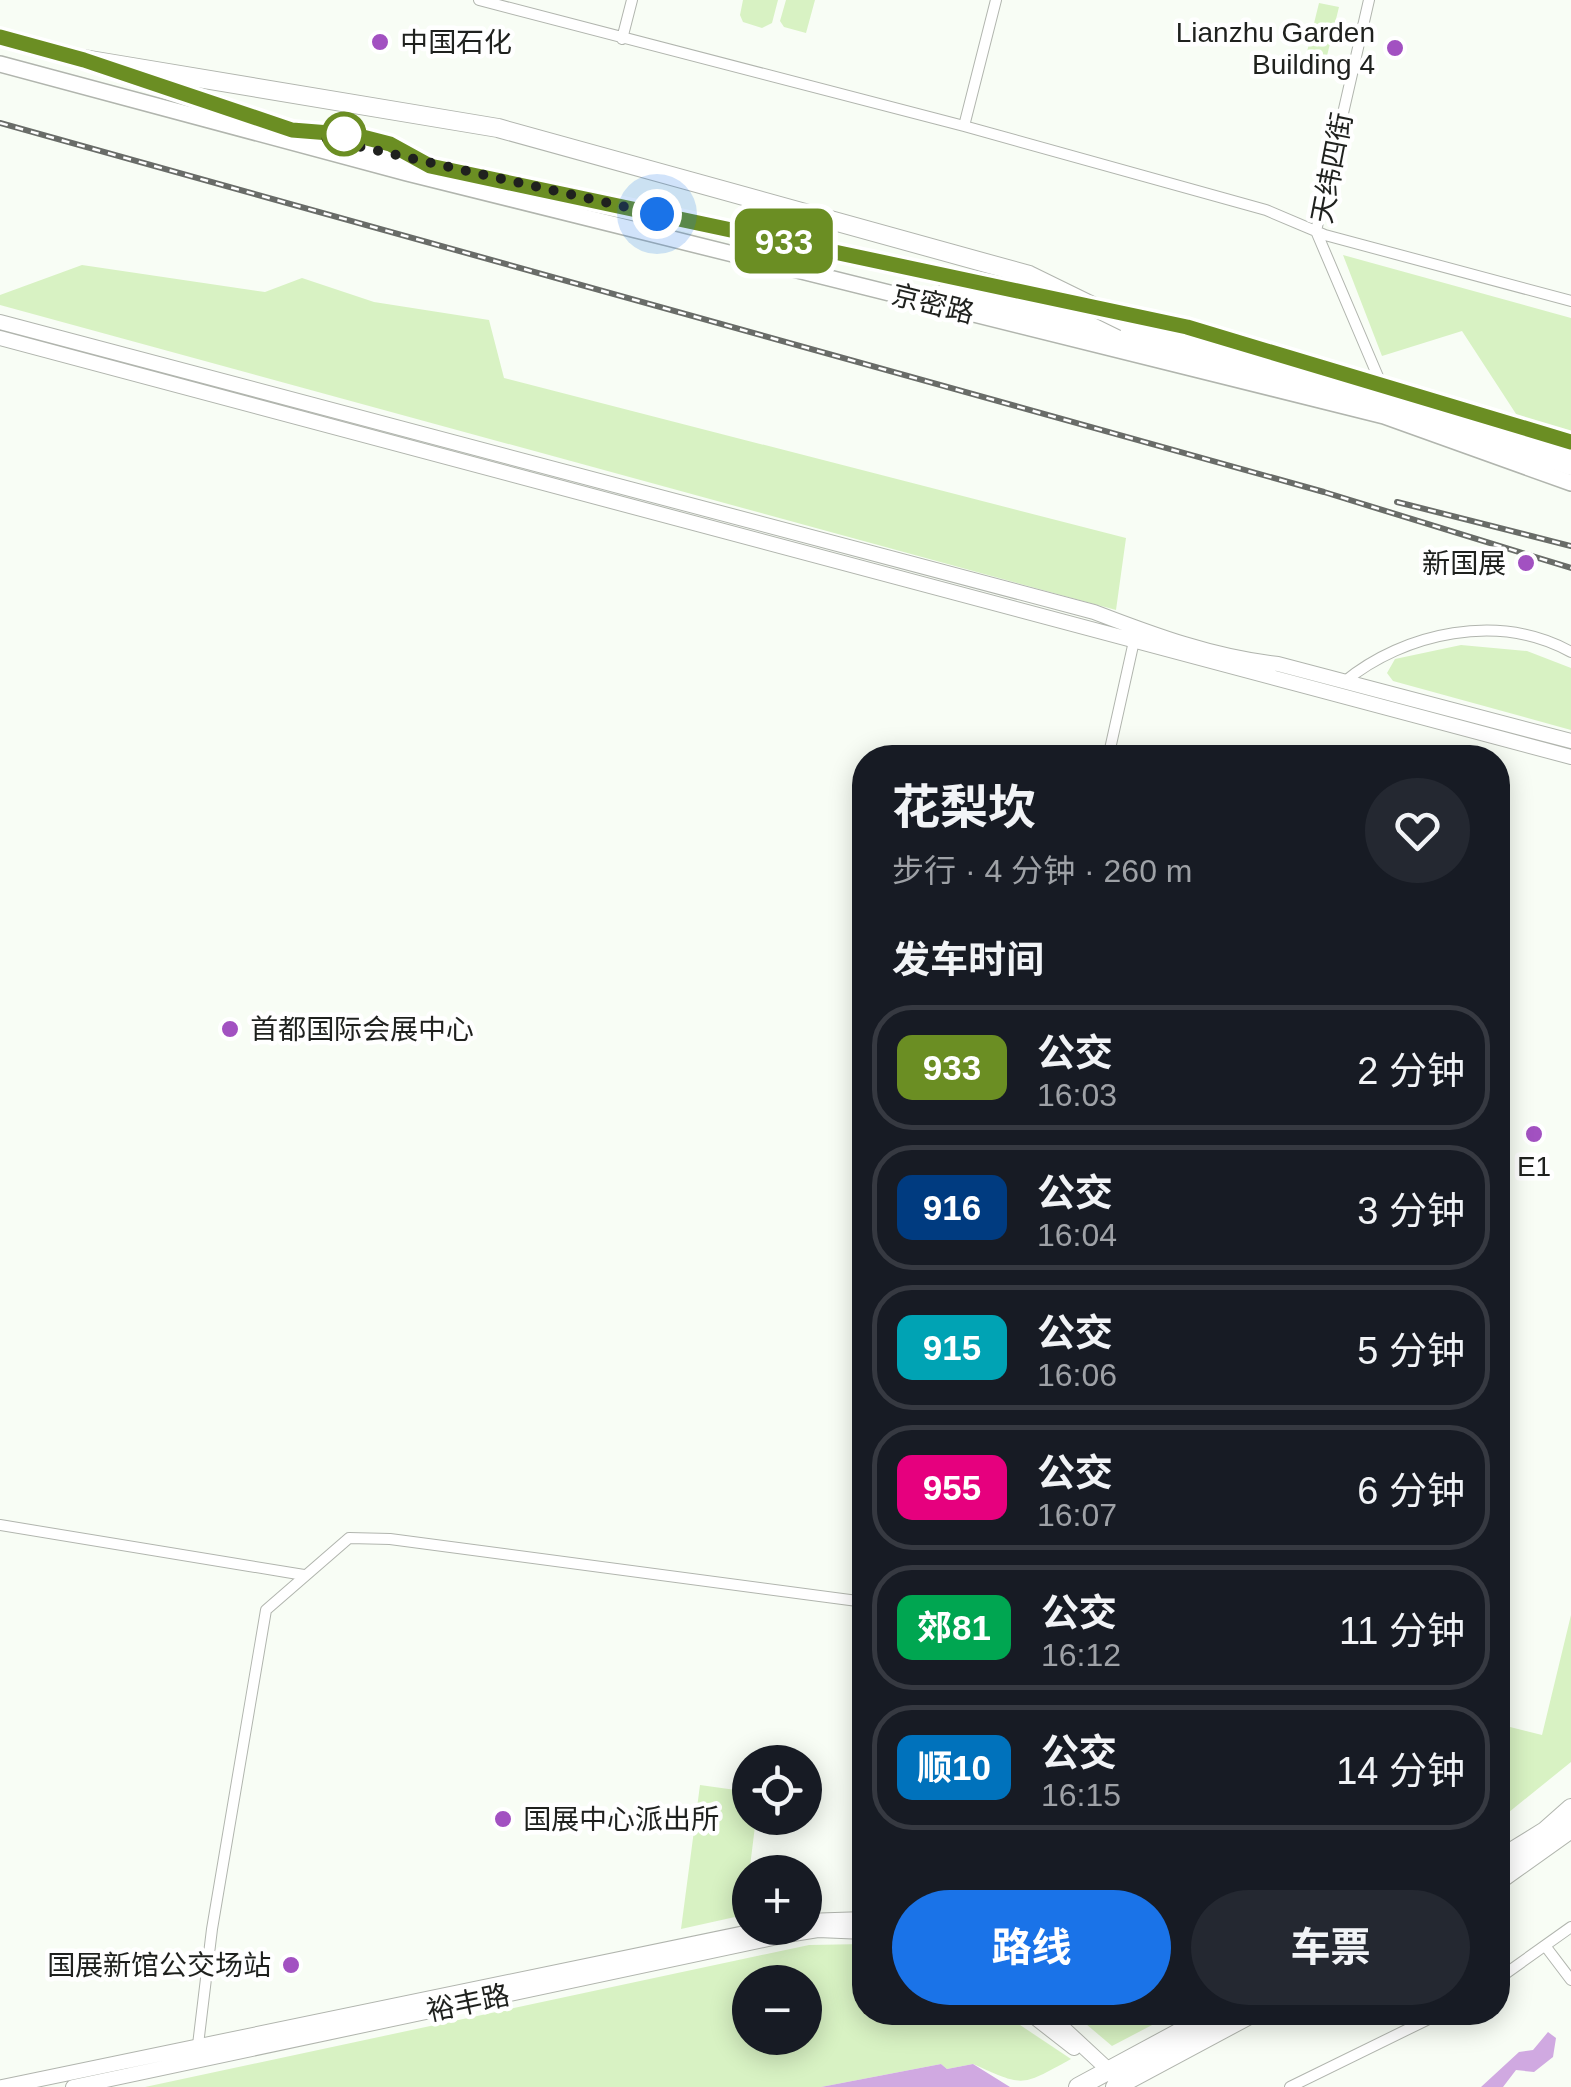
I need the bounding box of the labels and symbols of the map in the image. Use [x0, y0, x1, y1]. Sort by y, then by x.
place label: Lianzhu Garden Building 4 [1176, 17, 1375, 80]
place label: 中国石化 [400, 27, 512, 58]
marker: 中国石化 [369, 31, 391, 53]
marker: Lianzhu Garden Building 4 [1384, 37, 1406, 59]
street label: 天纬四街 [1306, 110, 1358, 226]
unlabelled marker [323, 113, 365, 155]
your location [632, 189, 682, 239]
line badge: 933 [726, 208, 842, 274]
street label: 京密路 [888, 279, 978, 329]
place label: 新国展 [1422, 548, 1506, 579]
marker: 新国展 [1515, 552, 1537, 574]
place label: 首都国际会展中心 [250, 1014, 474, 1045]
marker: 首都国际会展中心 [219, 1018, 241, 1040]
marker: E1 [1523, 1123, 1545, 1145]
place label: E1 [1517, 1151, 1551, 1182]
place label: 国展中心派出所 [523, 1804, 719, 1835]
marker: 国展中心派出所 [492, 1808, 514, 1830]
place label: 国展新馆公交场站 [47, 1950, 271, 1981]
marker: 国展新馆公交场站 [280, 1954, 302, 1976]
street label: 裕丰路 [424, 1979, 512, 2027]

